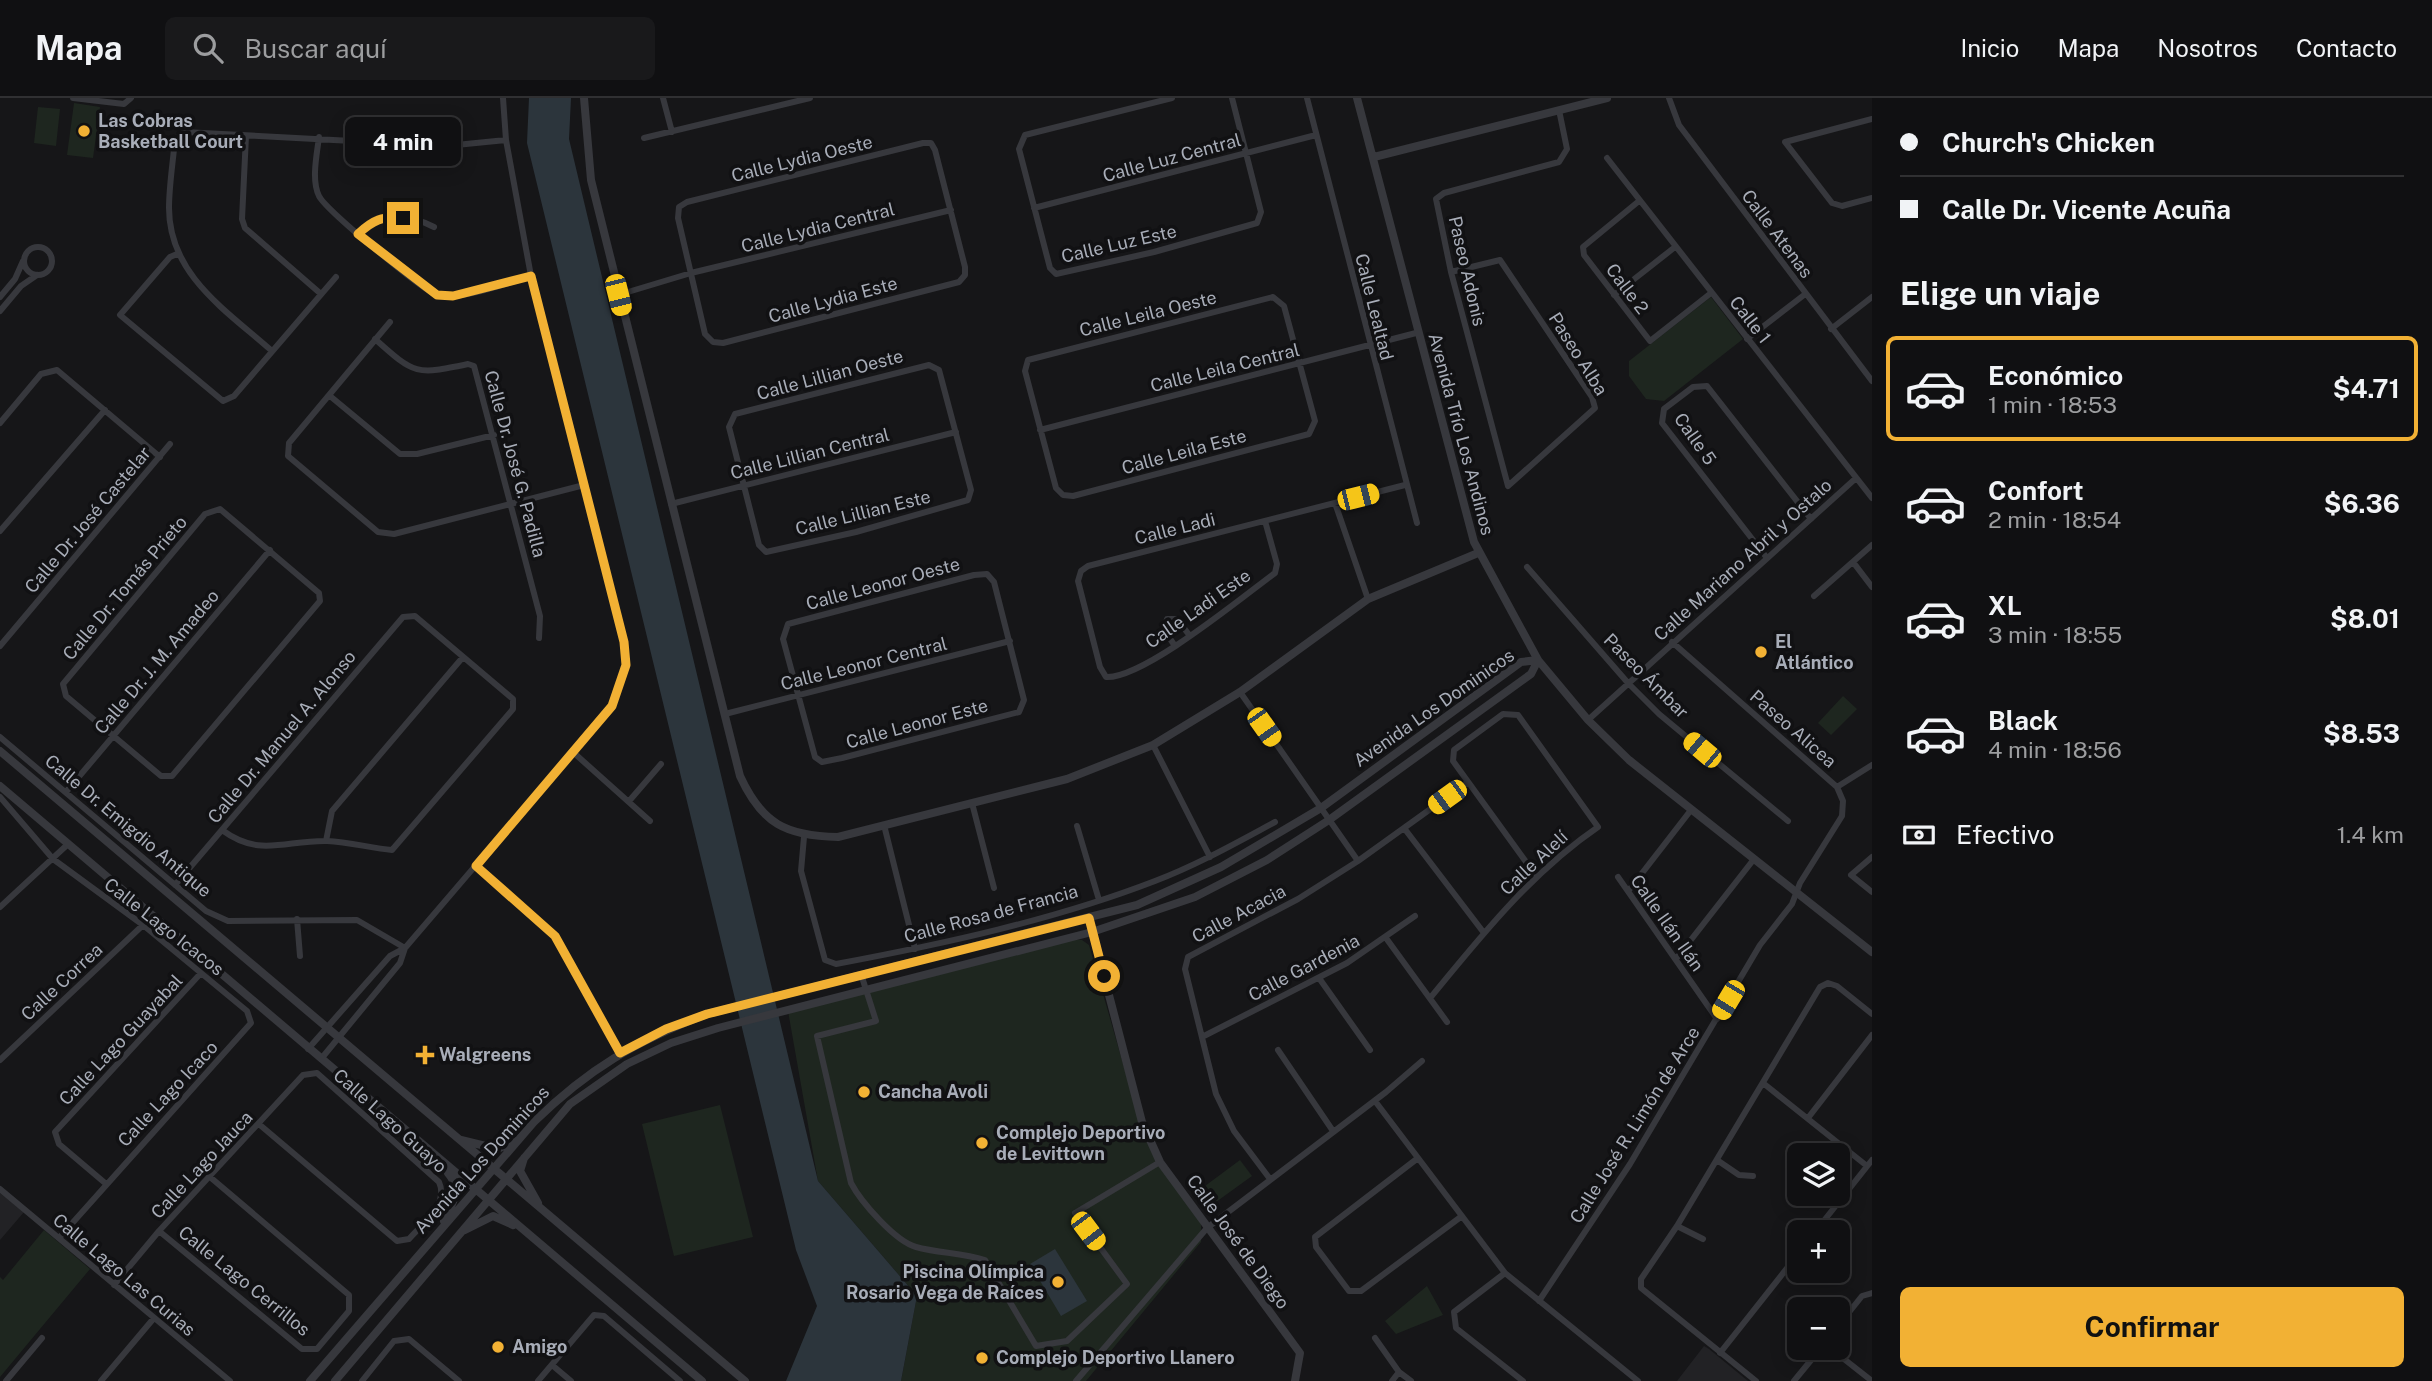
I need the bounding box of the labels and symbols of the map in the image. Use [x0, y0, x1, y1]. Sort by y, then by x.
place label: Las Cobras Basketball Court [98, 110, 243, 152]
callout: 4 min [345, 116, 461, 166]
marker: Las Cobras Basketball Court [76, 123, 92, 139]
street label: Calle Luz Central [1100, 129, 1243, 186]
street label: Calle Lydia Oeste [729, 131, 875, 186]
street label: Calle Atenas [1737, 185, 1817, 282]
street label: Calle Lydia Central [739, 198, 897, 257]
route end [387, 202, 419, 234]
street label: Paseo Adonis [1445, 214, 1490, 328]
street label: Calle Luz Este [1059, 220, 1179, 267]
street label: Calle Lealtad [1351, 251, 1398, 362]
street label: Calle 2 [1602, 259, 1653, 318]
car [603, 272, 634, 318]
street label: Calle Lydia Este [766, 272, 900, 327]
street label: Calle Leila Oeste [1077, 286, 1219, 341]
street label: Calle 1 [1725, 292, 1775, 348]
street label: Paseo Alba [1545, 308, 1612, 399]
street label: Avenida Trío Los Andinos [1424, 330, 1499, 537]
street label: Calle Leila Central [1148, 339, 1302, 396]
street label: Calle Lillian Oeste [754, 345, 905, 404]
street label: Calle Dr. José G. Padilla [480, 368, 551, 560]
street label: Calle 5 [1670, 409, 1721, 469]
street label: Calle Lillian Central [728, 424, 892, 483]
street label: Calle Leila Este [1119, 425, 1249, 478]
street label: Calle Dr. José Castelar [20, 442, 155, 597]
street label: Calle Mariano Abril y Ostalo [1649, 474, 1836, 645]
car [1336, 482, 1381, 512]
street label: Calle Lillian Este [793, 486, 933, 539]
street label: Calle Ladi [1132, 508, 1217, 549]
street label: Calle Dr. Tomás Prieto [58, 511, 191, 664]
street label: Calle Leonor Oeste [804, 553, 962, 614]
street label: Calle Ladi Este [1141, 565, 1254, 653]
street label: Calle Dr. J. M. Amadeo [90, 585, 223, 738]
street label: Paseo Ámbar [1600, 628, 1694, 722]
place label: El Atlántico [1775, 631, 1854, 673]
street label: Calle Leonor Central [778, 633, 949, 694]
street label: Avenida Los Dominicos [1350, 644, 1518, 771]
marker: El Atlántico [1753, 644, 1769, 660]
street label: Calle Dr. Manuel A. Alonso [203, 646, 360, 827]
street label: Paseo Alicea [1746, 686, 1841, 772]
street label: Calle Leonor Este [844, 694, 990, 753]
car [1244, 704, 1285, 750]
car [1680, 728, 1725, 772]
street label: Calle Dr. Emigdio Antique [41, 750, 216, 901]
car [1424, 776, 1471, 818]
street label: Calle Alelí [1496, 826, 1572, 899]
street label: Calle Ilán Ilán [1626, 870, 1708, 975]
street label: Calle Lago Icacos [100, 873, 228, 980]
street label: Calle Rosa de Francia [902, 880, 1080, 947]
street label: Calle Acacia [1188, 880, 1289, 947]
street label: Calle Gardenia [1245, 929, 1363, 1006]
street label: Calle Correa [17, 939, 107, 1025]
route start [1088, 960, 1120, 992]
street label: Calle Lago Guayabal [55, 970, 187, 1109]
car [1709, 977, 1748, 1023]
street label: Calle José R. Limón de Arce [1565, 1023, 1704, 1227]
street label: Calle Lago Icaco [113, 1036, 222, 1151]
place label: Walgreens [439, 1044, 531, 1065]
marker: Walgreens [417, 1047, 433, 1063]
street label: Calle Lago Guayo [329, 1064, 451, 1177]
place label: Cancha Avoli [878, 1081, 988, 1102]
street label: Avenida Los Dominicos [410, 1082, 553, 1238]
marker: Cancha Avoli [856, 1084, 872, 1100]
street label: Calle Lago Jauca [146, 1107, 257, 1223]
place label: Complejo Deportivo de Levittown [996, 1122, 1165, 1164]
marker: Complejo Deportivo de Levittown [974, 1135, 990, 1151]
street label: Calle José de Diego [1183, 1171, 1294, 1313]
car [1067, 1208, 1110, 1254]
street label: Calle Lago Las Curias [49, 1209, 200, 1340]
street label: Calle Lago Cerrillos [174, 1221, 314, 1340]
place label: Piscina Olímpica Rosario Vega de Raíces [846, 1261, 1044, 1303]
marker: Piscina Olímpica Rosario Vega de Raíces [1050, 1274, 1066, 1290]
place label: Amigo [512, 1336, 567, 1357]
marker: Amigo [490, 1339, 506, 1355]
place label: Complejo Deportivo Llanero [996, 1347, 1235, 1368]
marker: Complejo Deportivo Llanero [974, 1350, 990, 1366]

